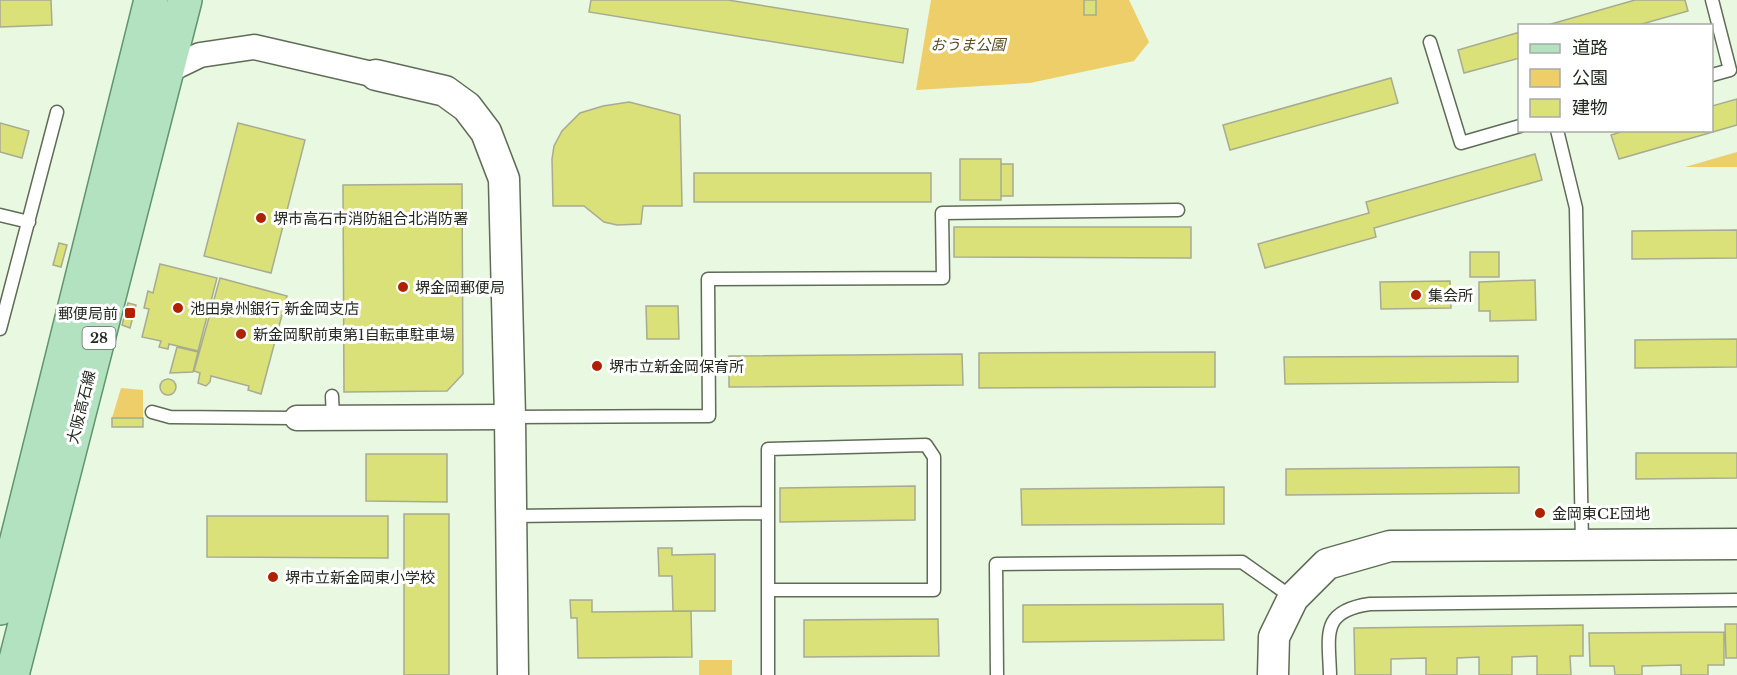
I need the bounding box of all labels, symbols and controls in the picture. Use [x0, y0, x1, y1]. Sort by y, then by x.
legend [1518, 24, 1713, 132]
park label: おうま公園 [930, 35, 1007, 54]
text: 道路 [1572, 37, 1608, 59]
text: 公園 [1572, 67, 1608, 89]
text: 建物 [1572, 97, 1608, 119]
place label: 堺市高石市消防組合北消防署 [273, 209, 468, 228]
marker: 堺市高石市消防組合北消防署 [254, 211, 268, 225]
place label: 堺金岡郵便局 [415, 278, 505, 297]
marker: 堺金岡郵便局 [396, 280, 410, 294]
place label: 集会所 [1428, 286, 1473, 305]
marker: 集会所 [1409, 288, 1423, 302]
place label: 池田泉州銀行 新金岡支店 [190, 299, 359, 318]
marker: 池田泉州銀行 新金岡支店 [171, 301, 185, 315]
place label: 郵便局前 [58, 304, 118, 323]
marker: 郵便局前 [123, 306, 137, 320]
place label: 新金岡駅前東第1自転車駐車場 [253, 325, 455, 344]
road number: 28 [82, 327, 116, 349]
marker: 新金岡駅前東第1自転車駐車場 [234, 327, 248, 341]
place label: 堺市立新金岡保育所 [609, 357, 744, 376]
marker: 堺市立新金岡保育所 [590, 359, 604, 373]
street label: 大阪高石線 [63, 368, 99, 446]
place label: 金岡東CE団地 [1552, 504, 1650, 523]
marker: 金岡東CE団地 [1533, 506, 1547, 520]
place label: 堺市立新金岡東小学校 [285, 568, 435, 587]
marker: 堺市立新金岡東小学校 [266, 570, 280, 584]

